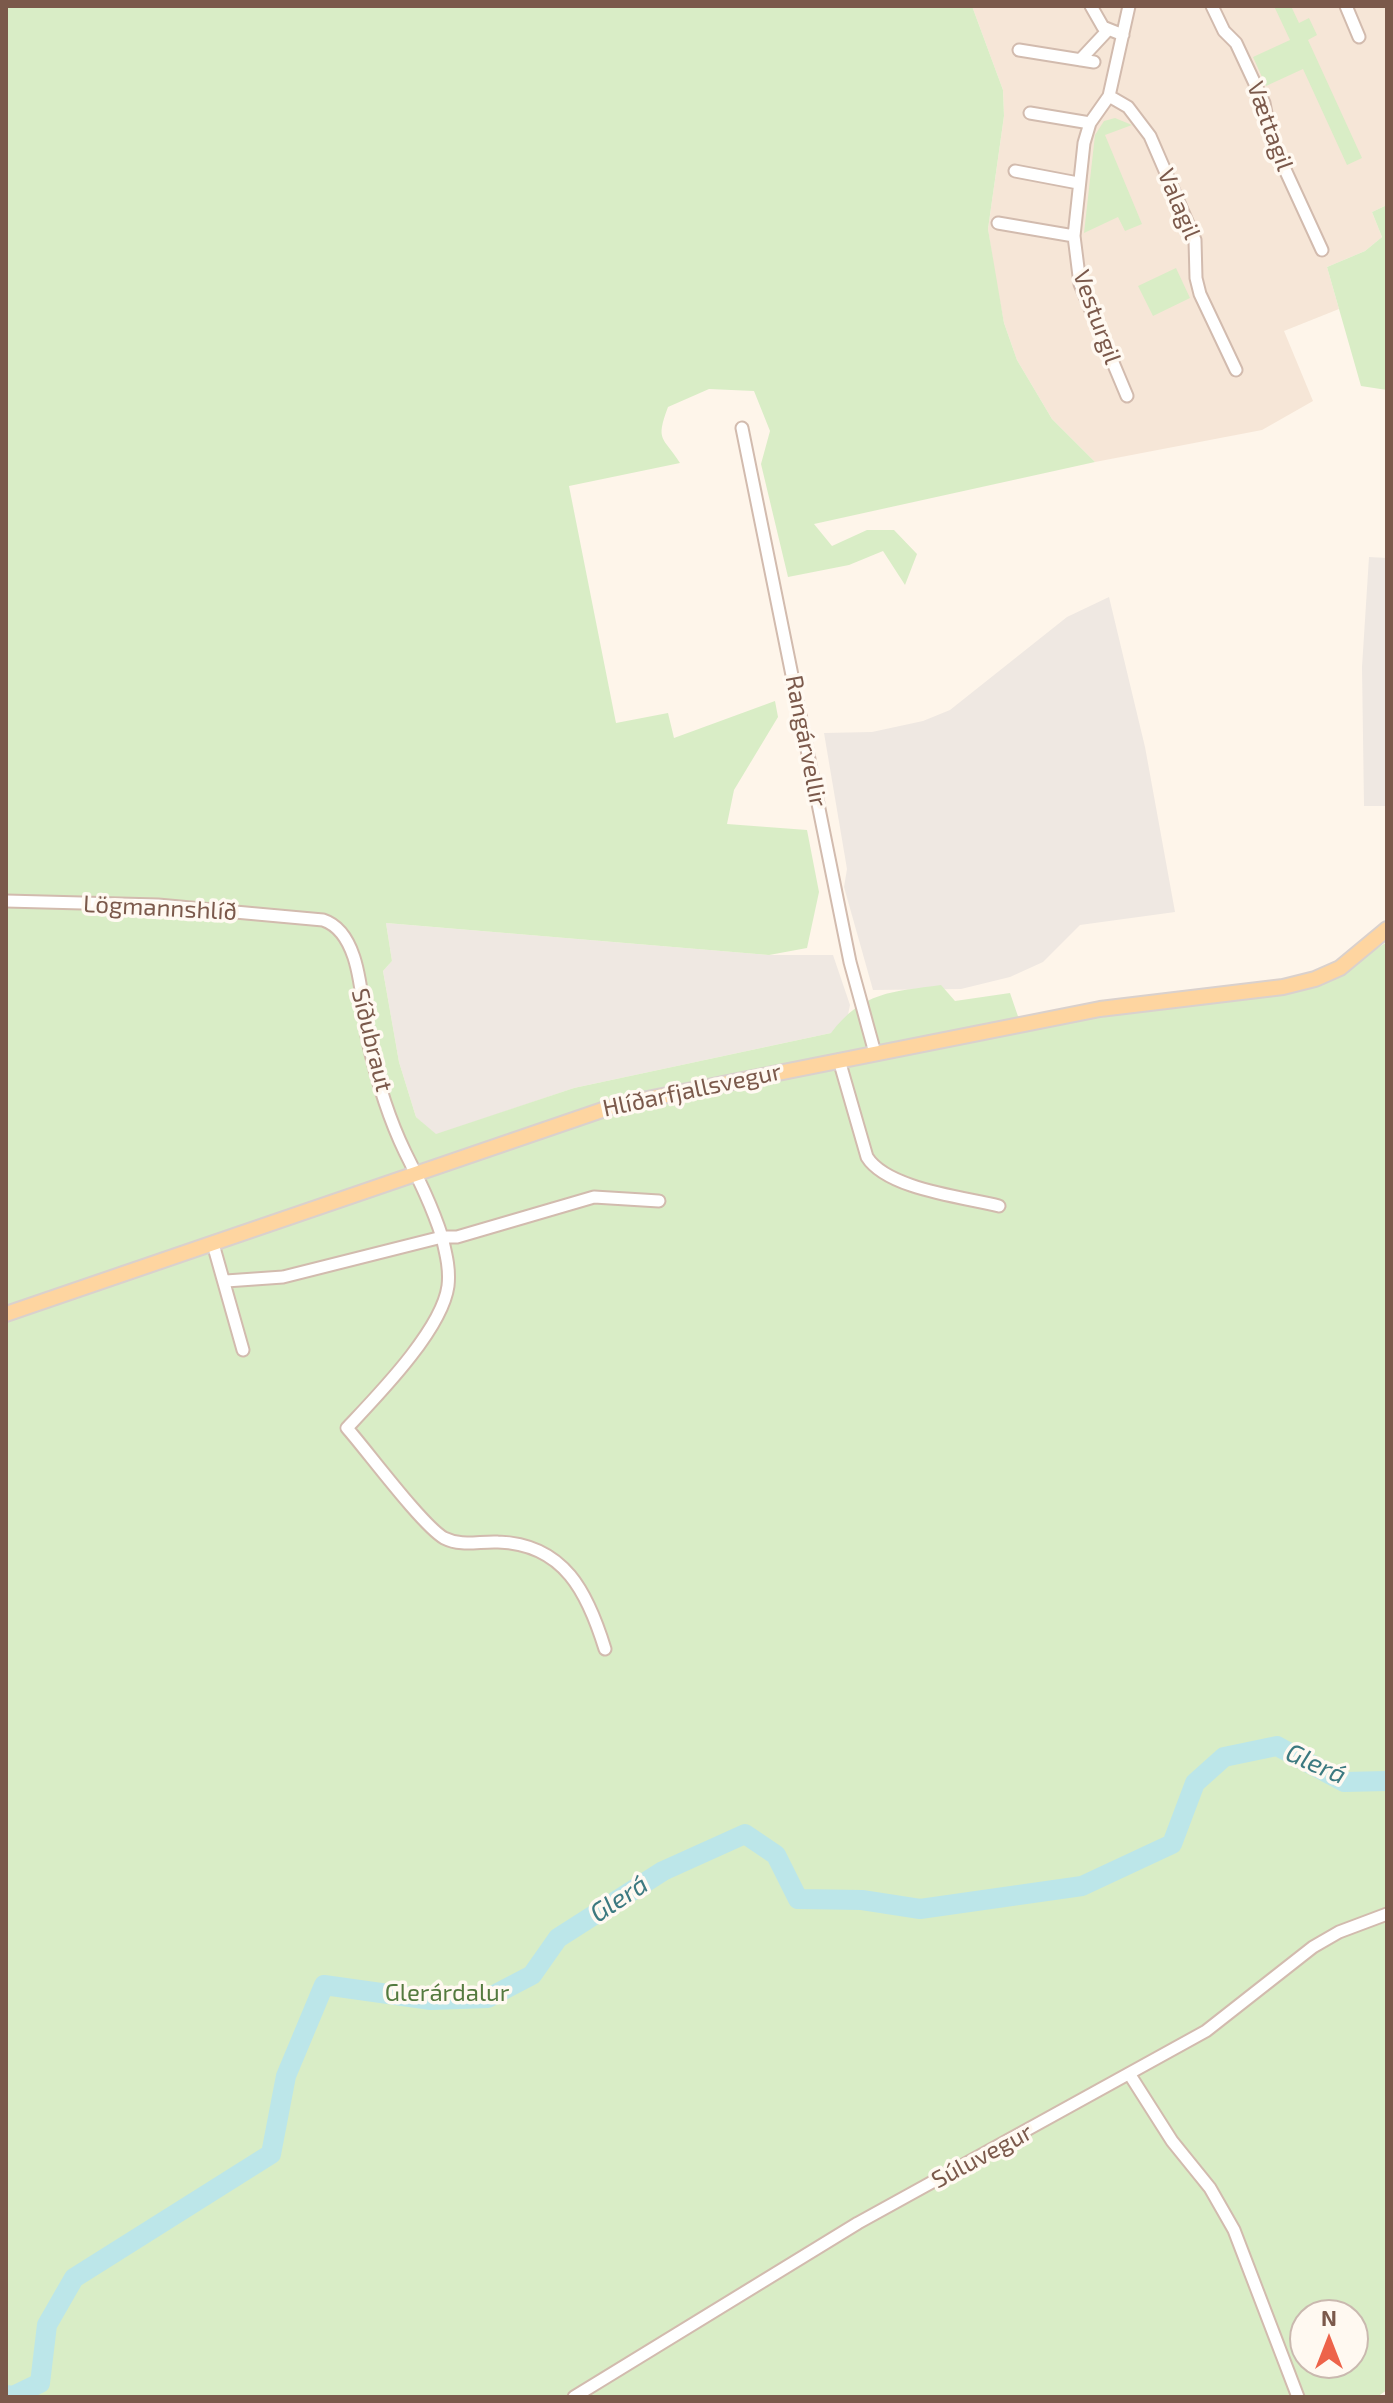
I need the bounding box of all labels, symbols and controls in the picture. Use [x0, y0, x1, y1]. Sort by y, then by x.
street label: Vættagil [1241, 77, 1299, 175]
street label: Valagil [1151, 164, 1207, 244]
street label: Vesturgil [1067, 266, 1127, 368]
street label: Rangárvellir [779, 673, 833, 809]
street label: Lögmannshlíð [82, 890, 238, 926]
street label: Síðubraut [345, 985, 399, 1095]
street label: Hlíðarfjallsvegur [600, 1057, 784, 1123]
water label: Glerá [1281, 1737, 1351, 1791]
water label: Glerá [584, 1869, 654, 1929]
park label: Glerárdalur [385, 1979, 509, 2007]
street label: Súluvegur [927, 2117, 1037, 2195]
north arrow [1289, 2299, 1369, 2379]
text: N [1321, 2304, 1337, 2330]

